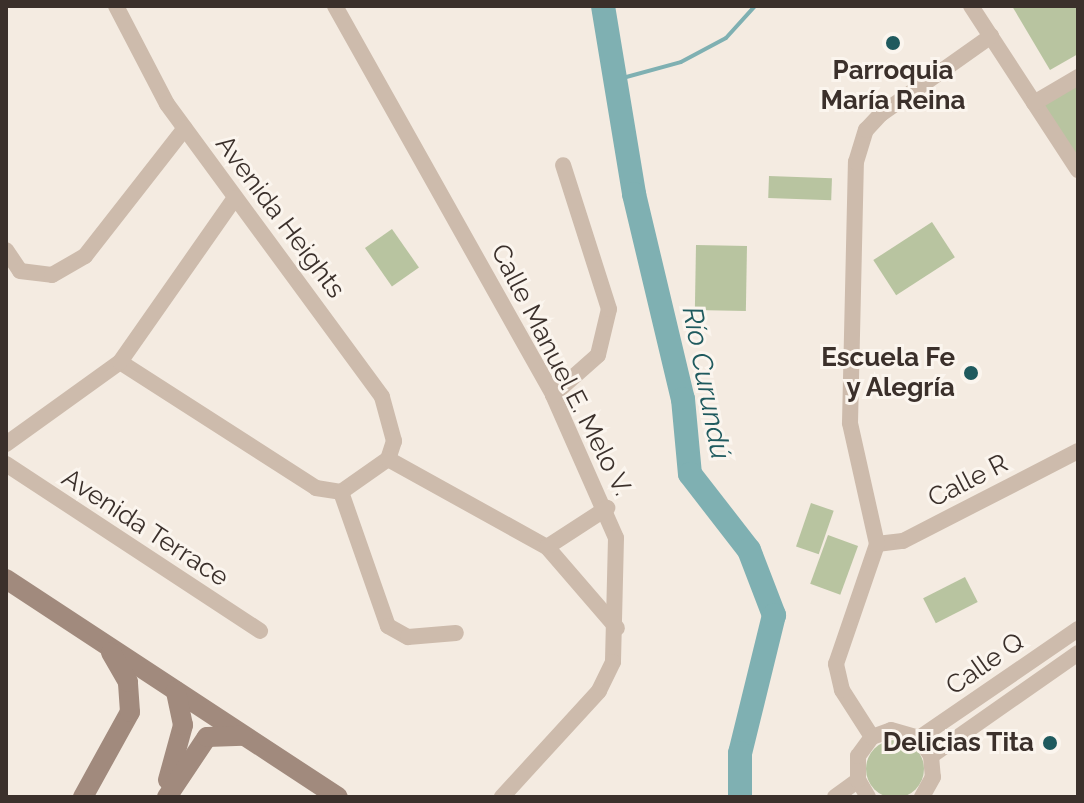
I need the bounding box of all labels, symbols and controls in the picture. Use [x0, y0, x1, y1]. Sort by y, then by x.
marker: Parroquia María Reina [884, 34, 902, 52]
place label: Parroquia María Reina [821, 55, 965, 116]
street label: Avenida Heights [209, 130, 351, 304]
street label: Calle Manuel E. Melo V. [484, 238, 638, 502]
water label: Río Curundú [675, 304, 737, 462]
place label: Escuela Fe y Alegría [821, 342, 955, 404]
marker: Escuela Fe y Alegría [962, 364, 980, 382]
street label: Calle R [923, 448, 1013, 514]
street label: Avenida Terrace [56, 462, 234, 594]
street label: Calle Q [940, 626, 1030, 702]
place label: Delicias Tita [882, 727, 1034, 759]
marker: Delicias Tita [1041, 734, 1059, 752]

